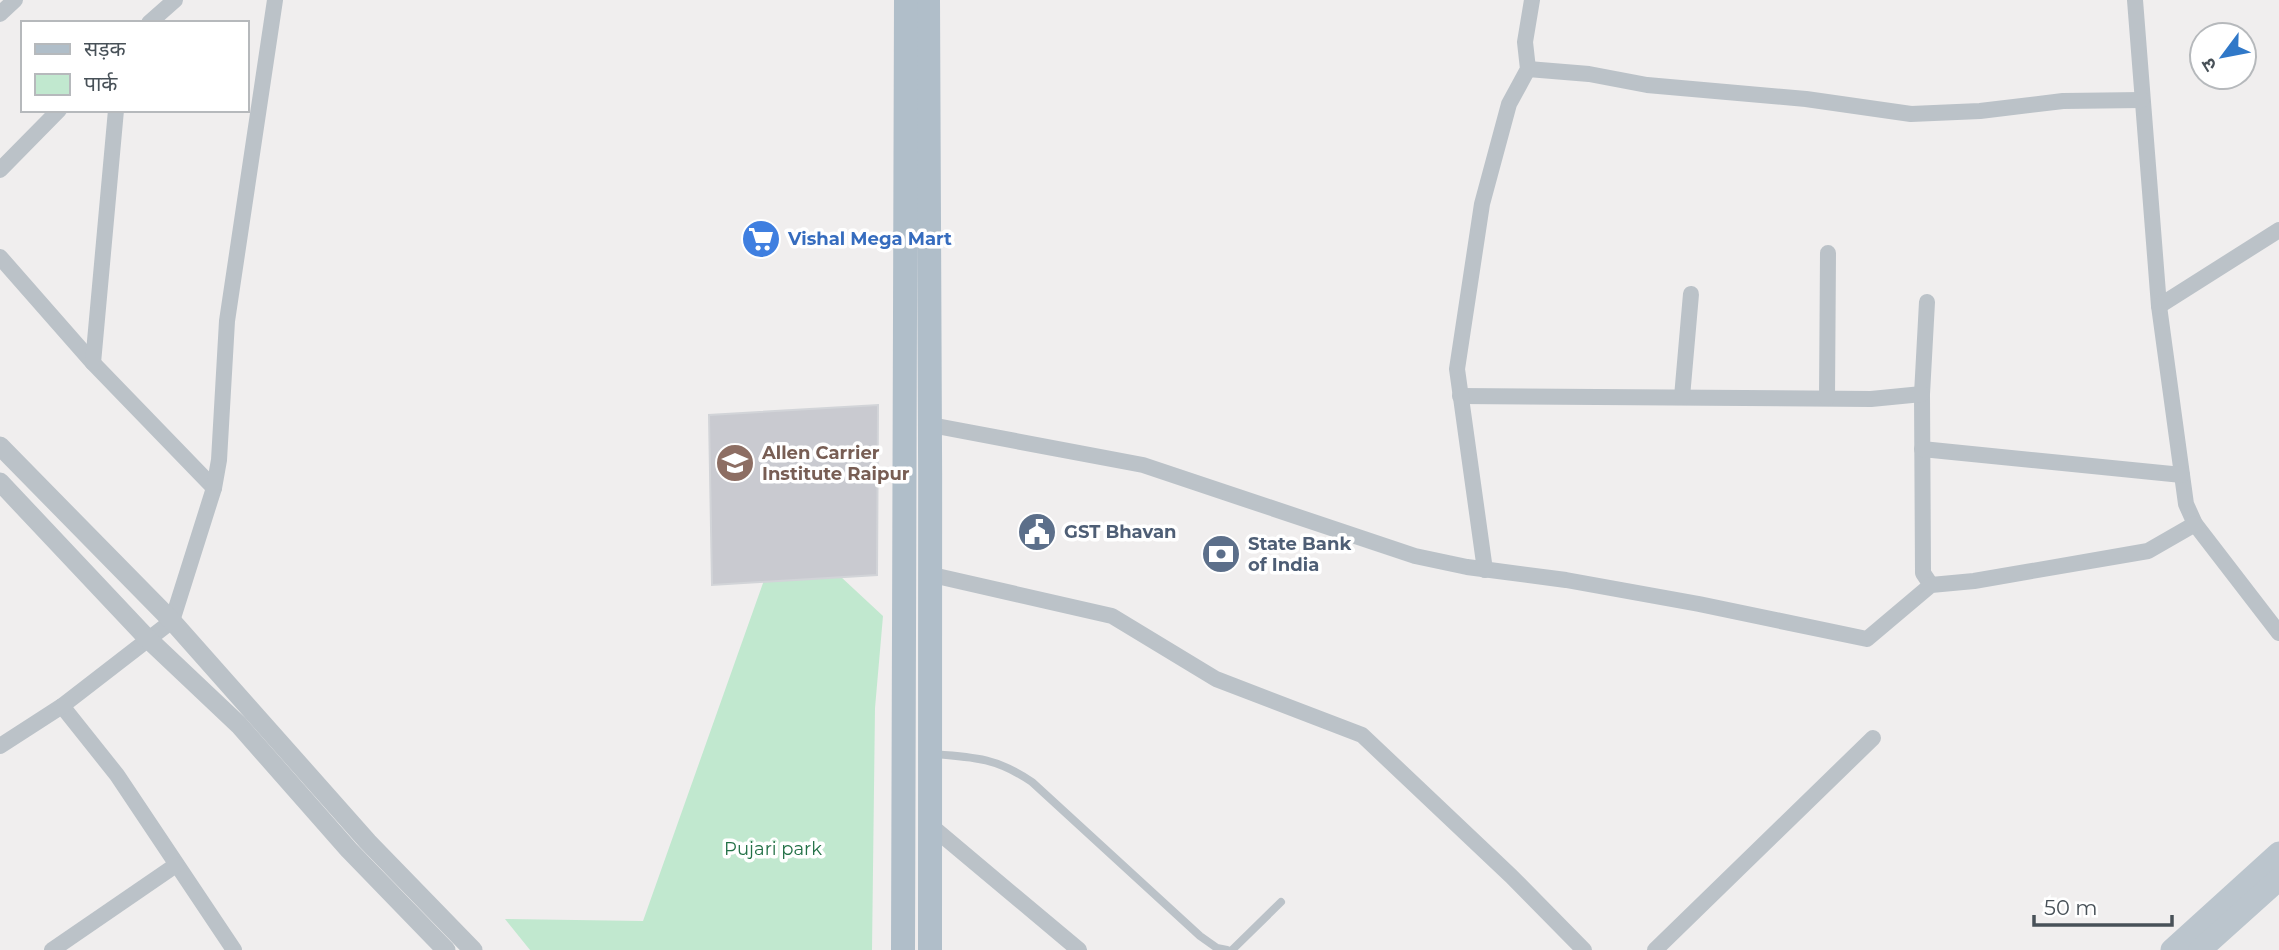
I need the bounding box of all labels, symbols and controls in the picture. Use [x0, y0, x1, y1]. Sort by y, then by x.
legend [21, 21, 248, 112]
north arrow [2188, 21, 2258, 91]
text: सड़क [84, 36, 126, 61]
text: उ [2196, 53, 2222, 76]
text: पार्क [84, 71, 118, 96]
supermarket icon: Vishal Mega Mart [740, 218, 782, 260]
place label: Vishal Mega Mart [787, 228, 952, 250]
school or university icon: Allen Carrier Institute Raipur [714, 442, 756, 484]
place label: Allen Carrier Institute Raipur [761, 442, 910, 485]
public building icon: GST Bhavan [1016, 511, 1058, 553]
place label: GST Bhavan [1064, 521, 1176, 543]
bank icon: State Bank of India [1200, 533, 1242, 575]
place label: State Bank of India [1248, 533, 1351, 576]
park label: Pujari park [724, 838, 822, 860]
scale bar [2034, 884, 2172, 928]
text: 50 m [2044, 895, 2098, 920]

